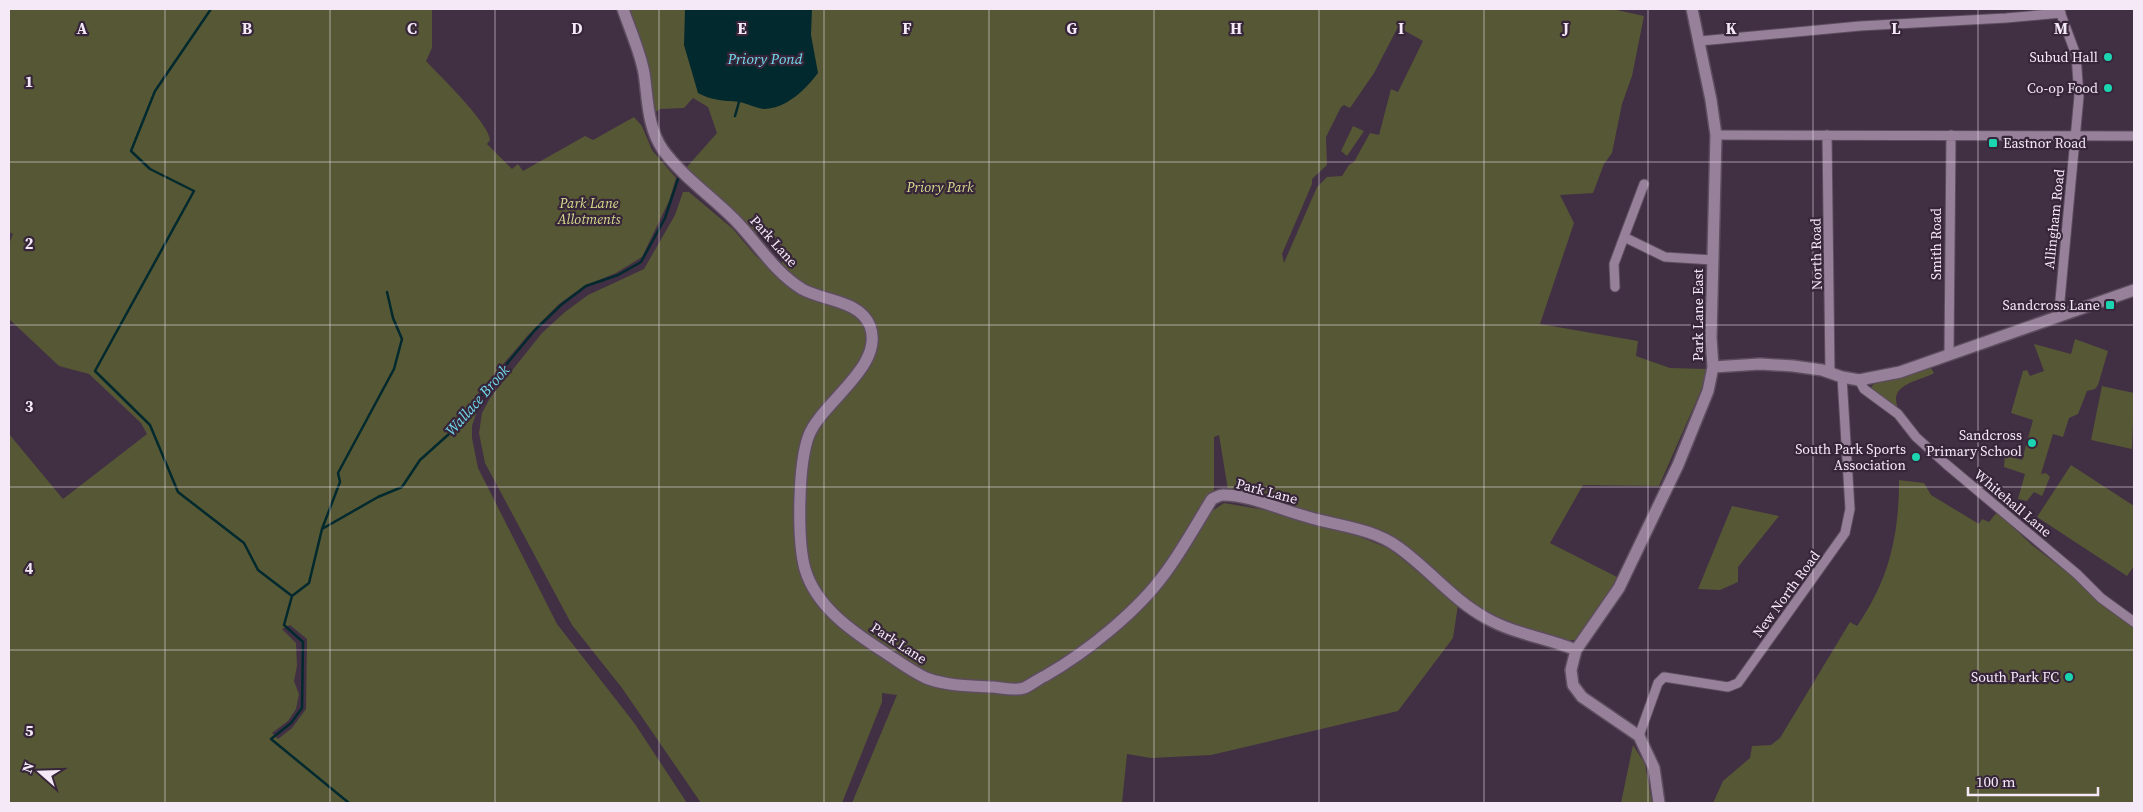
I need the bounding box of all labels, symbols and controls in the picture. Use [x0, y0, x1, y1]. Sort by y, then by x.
text: A [77, 17, 88, 39]
text: B [242, 17, 253, 39]
text: C [407, 17, 417, 39]
text: D [571, 17, 583, 39]
text: E [737, 17, 747, 39]
text: F [902, 17, 912, 39]
text: G [1067, 17, 1078, 39]
text: H [1230, 17, 1242, 39]
text: I [1398, 17, 1404, 39]
text: J [1562, 17, 1569, 39]
text: K [1725, 17, 1737, 39]
text: L [1891, 17, 1901, 39]
text: M [2054, 17, 2068, 39]
place label: Subud Hall [2029, 47, 2098, 67]
water label: Priory Pond [726, 48, 803, 69]
marker: Subud Hall [2102, 51, 2114, 63]
text: 1 [25, 70, 33, 92]
place label: Co-op Food [2027, 78, 2098, 98]
marker: Co-op Food [2102, 82, 2114, 94]
place label: Eastnor Road [2003, 133, 2086, 153]
marker: Eastnor Road [1987, 137, 1999, 149]
street label: Allingham Road [2039, 168, 2069, 270]
park label: Priory Park [905, 177, 974, 197]
park label: Park Lane Allotments [557, 193, 621, 229]
street label: Smith Road [1926, 208, 1946, 280]
street label: Park Lane [745, 211, 803, 271]
street label: North Road [1805, 218, 1827, 290]
text: 2 [25, 232, 34, 254]
street label: Park Lane East [1688, 268, 1708, 361]
place label: Sandcross Lane [2003, 295, 2100, 315]
marker: Sandcross Lane [2104, 299, 2116, 311]
water label: Wallace Brook [440, 359, 514, 440]
text: 3 [25, 395, 34, 417]
place label: Sandcross Primary School [1926, 425, 2022, 461]
marker: Sandcross Primary School [2026, 437, 2038, 449]
place label: South Park Sports Association [1795, 439, 1907, 475]
marker: South Park Sports Association [1910, 451, 1922, 463]
street label: Whitehall Lane [1970, 465, 2056, 541]
street label: Park Lane [1234, 473, 1300, 509]
street label: New North Road [1748, 546, 1824, 642]
text: 4 [25, 557, 34, 579]
street label: Park Lane [867, 617, 931, 669]
place label: South Park FC [1971, 667, 2059, 687]
marker: South Park FC [2063, 671, 2075, 683]
text: 5 [25, 719, 34, 741]
north arrow [15, 747, 65, 797]
text: N [17, 759, 39, 776]
scale bar [1968, 764, 2098, 796]
text: 100 m [1976, 771, 2016, 792]

